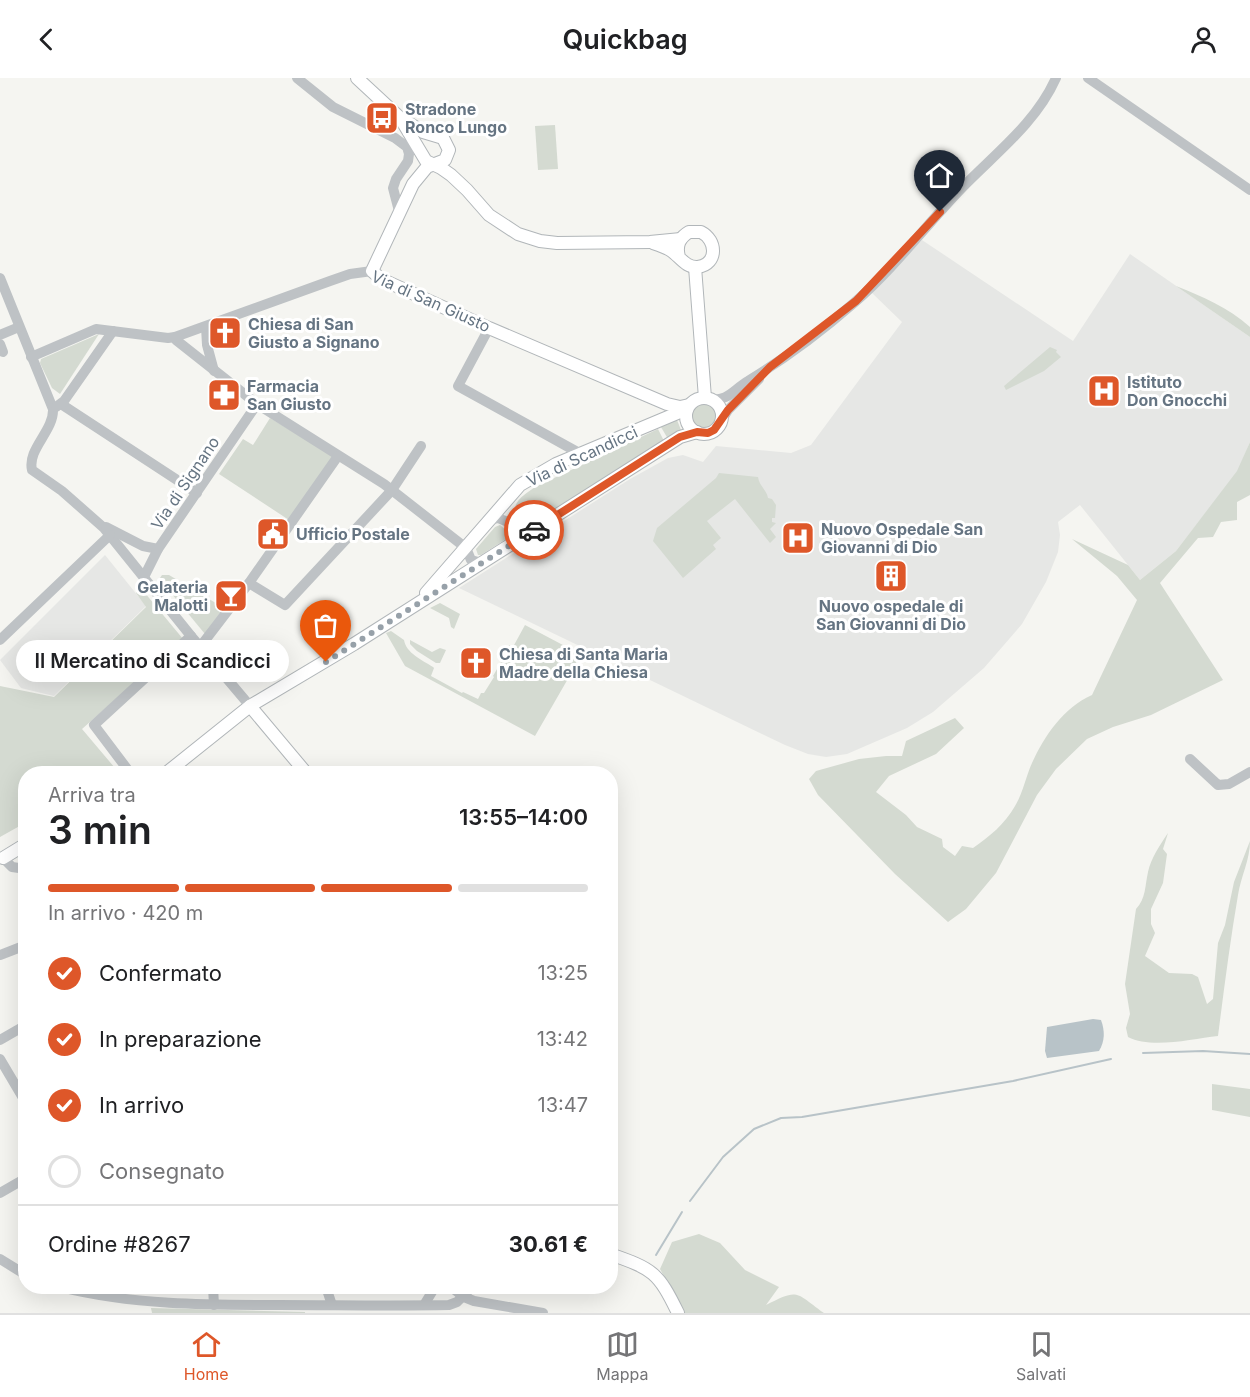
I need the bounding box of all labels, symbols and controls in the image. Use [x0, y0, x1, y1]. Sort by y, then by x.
icon: back [30, 23, 63, 56]
text: Quickbag [562, 23, 688, 56]
icon: person [1187, 23, 1220, 56]
place label: Stradone Ronco Lungo [405, 99, 507, 137]
bus stop icon: Stradone Ronco Lungo [364, 100, 400, 136]
pin [914, 150, 965, 212]
icon: home [923, 159, 956, 192]
street label: Via di San Giusto [368, 266, 494, 336]
place label: Chiesa di San Giusto a Signano [248, 314, 380, 352]
church icon: Chiesa di San Giusto a Signano [207, 315, 243, 351]
place label: Istituto Don Gnocchi [1127, 372, 1227, 410]
hospital icon: Istituto Don Gnocchi [1086, 373, 1122, 409]
place label: Farmacia San Giusto [247, 376, 331, 414]
pharmacy icon: Farmacia San Giusto [206, 377, 242, 413]
street label: Via di Scandicci [523, 421, 641, 491]
street label: Via di Signano [147, 433, 223, 533]
courier [504, 500, 564, 560]
icon: car [518, 514, 551, 547]
public building icon: Ufficio Postale [255, 516, 291, 552]
place label: Nuovo Ospedale San Giovanni di Dio [821, 519, 983, 557]
hospital icon: Nuovo Ospedale San Giovanni di Dio [780, 520, 816, 556]
place label: Ufficio Postale [296, 524, 410, 544]
building icon: Nuovo ospedale di San Giovanni di Dio [873, 558, 909, 594]
place label: Gelateria Malotti [137, 577, 208, 615]
bar icon: Gelateria Malotti [213, 578, 249, 614]
place label: Nuovo ospedale di San Giovanni di Dio [816, 596, 966, 634]
pin [300, 600, 351, 662]
icon: bag [309, 609, 342, 642]
callout: Il Mercatino di Scandicci [17, 641, 290, 683]
place label: Chiesa di Santa Maria Madre della Chiesa [499, 644, 668, 682]
church icon: Chiesa di Santa Maria Madre della Chiesa [458, 645, 494, 681]
text: Il Mercatino di Scandicci [34, 649, 271, 673]
text: Arriva tra [48, 783, 136, 807]
text: 13:55–14:00 [459, 804, 588, 830]
text: 3 min [48, 806, 152, 853]
text: In arrivo · 420 m [48, 901, 203, 925]
icon: check [48, 957, 81, 990]
text: Confermato [99, 960, 222, 986]
text: 13:25 [537, 961, 588, 985]
icon: check [48, 1023, 81, 1056]
text: In preparazione [99, 1026, 261, 1052]
text: 13:42 [537, 1027, 588, 1051]
icon: check [48, 1089, 81, 1122]
text: In arrivo [99, 1092, 184, 1118]
text: 13:47 [538, 1093, 588, 1117]
text: Consegnato [99, 1158, 225, 1184]
text: Ordine #8267 [48, 1231, 191, 1257]
text: 30.61 € [509, 1231, 588, 1257]
tab: Home [184, 1328, 229, 1384]
tab: Mappa [596, 1328, 648, 1384]
tab: Salvati [1016, 1328, 1066, 1384]

